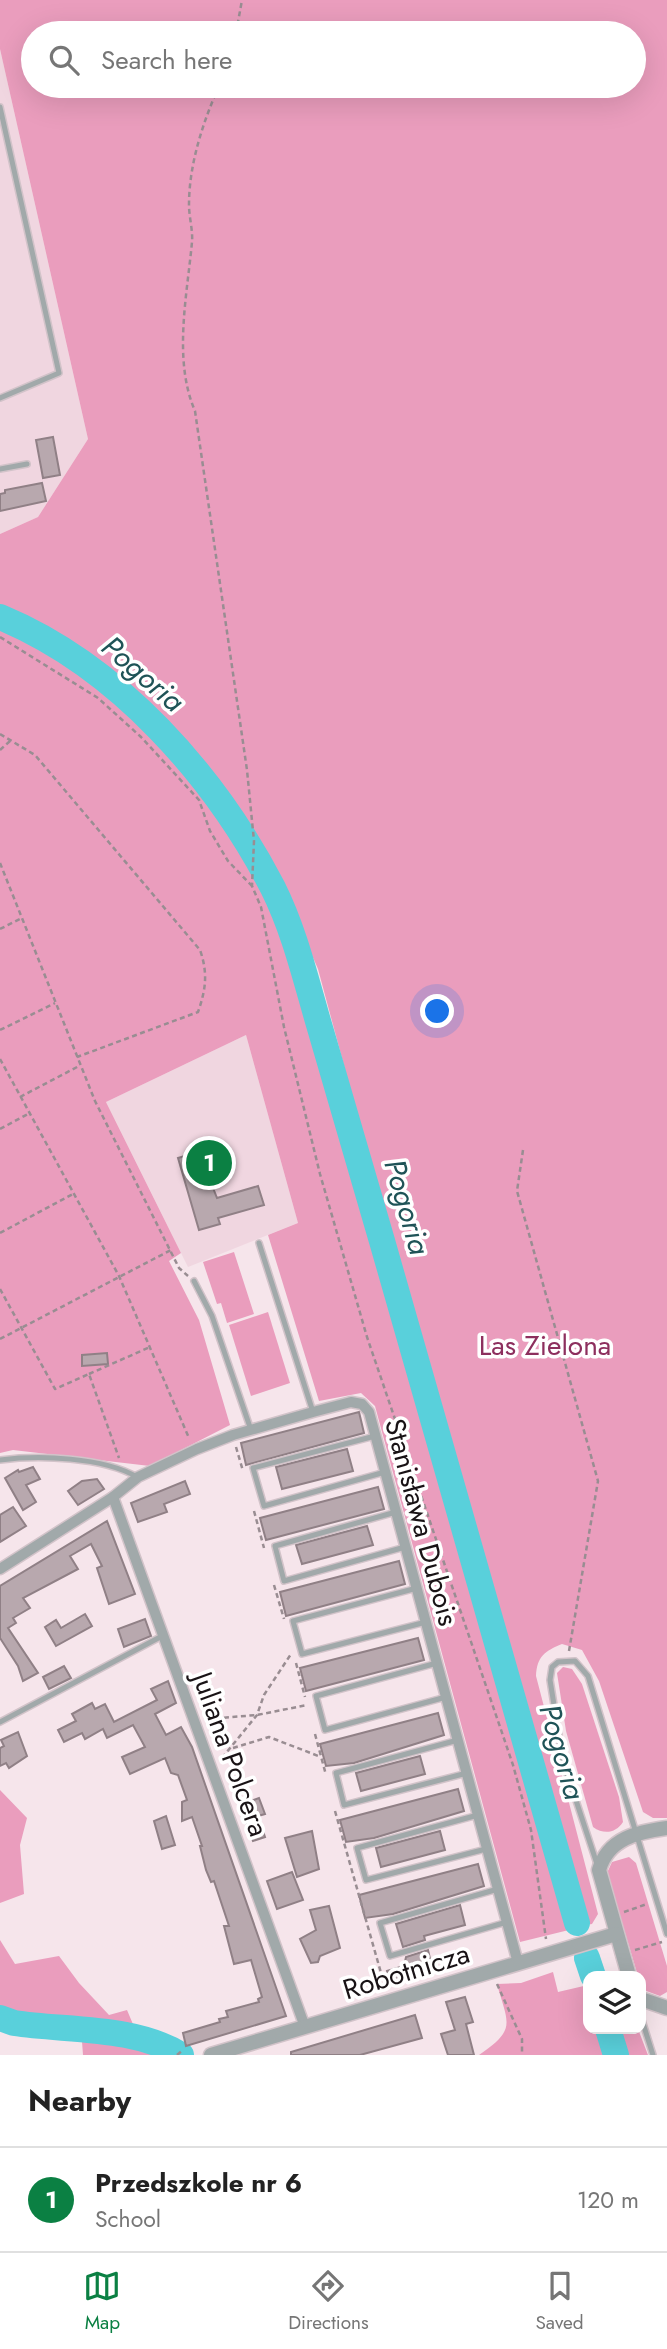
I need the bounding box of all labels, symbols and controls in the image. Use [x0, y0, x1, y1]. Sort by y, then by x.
search box [21, 21, 646, 98]
icon: search [45, 41, 83, 79]
text: Search here [101, 41, 233, 79]
water label: Pogoria [92, 625, 195, 722]
your location [420, 994, 454, 1028]
pin: 1 [186, 1137, 232, 1189]
water label: Pogoria [373, 1154, 442, 1260]
park label: Las Zielona [479, 1325, 611, 1366]
street label: Stanisława Dubois [374, 1414, 469, 1630]
street label: Juliana Polcera [180, 1662, 279, 1842]
water label: Pogoria [528, 1699, 597, 1805]
street label: Robotnicza [338, 1933, 475, 2010]
map controls [583, 1971, 646, 2034]
button: layers [583, 1971, 646, 2034]
text: Nearby [28, 2079, 131, 2122]
text: Przedszkole nr 6 [95, 2164, 302, 2202]
text: 1 [45, 2183, 57, 2217]
text: 120 m [577, 2183, 639, 2217]
text: School [95, 2202, 161, 2236]
tab: Map [83, 2267, 121, 2336]
tab: Directions [288, 2267, 369, 2336]
tab: Saved [535, 2267, 584, 2336]

